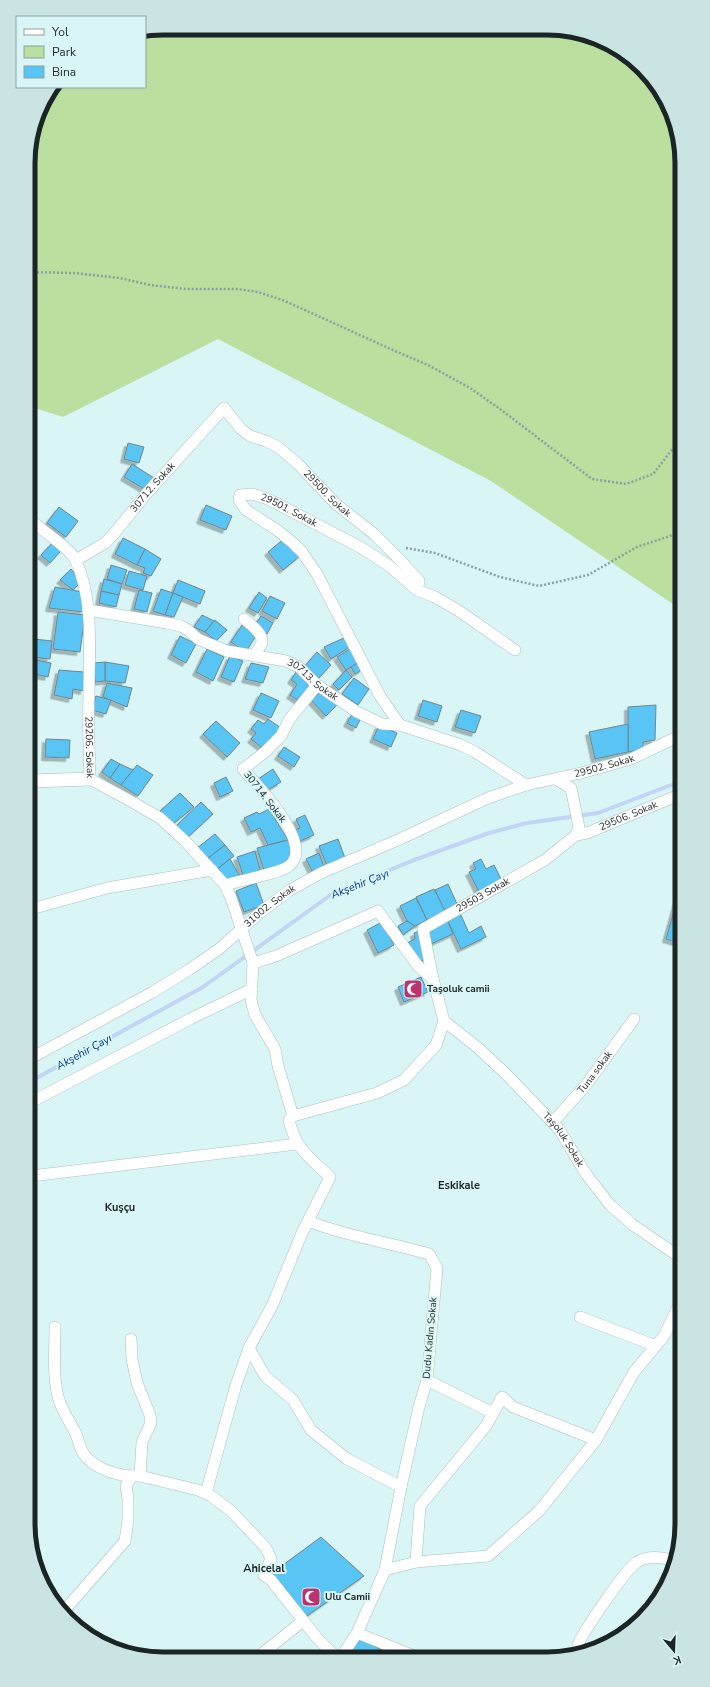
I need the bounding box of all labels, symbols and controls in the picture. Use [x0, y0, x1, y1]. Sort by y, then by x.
legend [16, 16, 146, 88]
text: Yol [51, 24, 69, 40]
text: Park [52, 44, 77, 60]
text: Bina [52, 64, 76, 80]
street label: 30712. Sokak [127, 459, 179, 515]
street label: 29500. Sokak [300, 467, 355, 521]
street label: 29501. Sokak [259, 490, 320, 531]
street label: 30713. Sokak [285, 655, 342, 705]
street label: 29206. Sokak [82, 716, 97, 779]
street label: 29502. Sokak [573, 751, 638, 781]
street label: 30714. Sokak [240, 768, 290, 826]
street label: 29506. Sokak [597, 797, 661, 834]
water label: Akşehir Çayı [328, 865, 392, 903]
street label: 29503 Sokak [454, 874, 513, 916]
street label: 31002. Sokak [241, 881, 299, 931]
mosque icon: Taşoluk camii [402, 978, 424, 1000]
place label: Taşoluk camii [427, 982, 490, 996]
water label: Akşehir Çayı [53, 1030, 115, 1074]
street label: Tuna sokak [574, 1047, 616, 1097]
street label: Taşoluk Sokak [539, 1109, 588, 1170]
district label: Eskikale [438, 1178, 480, 1193]
district label: Kuşçu [105, 1200, 135, 1215]
street label: Dudu Kadın Sokak [419, 1296, 441, 1379]
district label: Ahicelal [243, 1561, 285, 1576]
mosque icon: Ulu Camii [300, 1586, 322, 1608]
place label: Ulu Camii [325, 1590, 370, 1604]
north arrow [654, 1631, 694, 1671]
text: K [671, 1652, 683, 1668]

